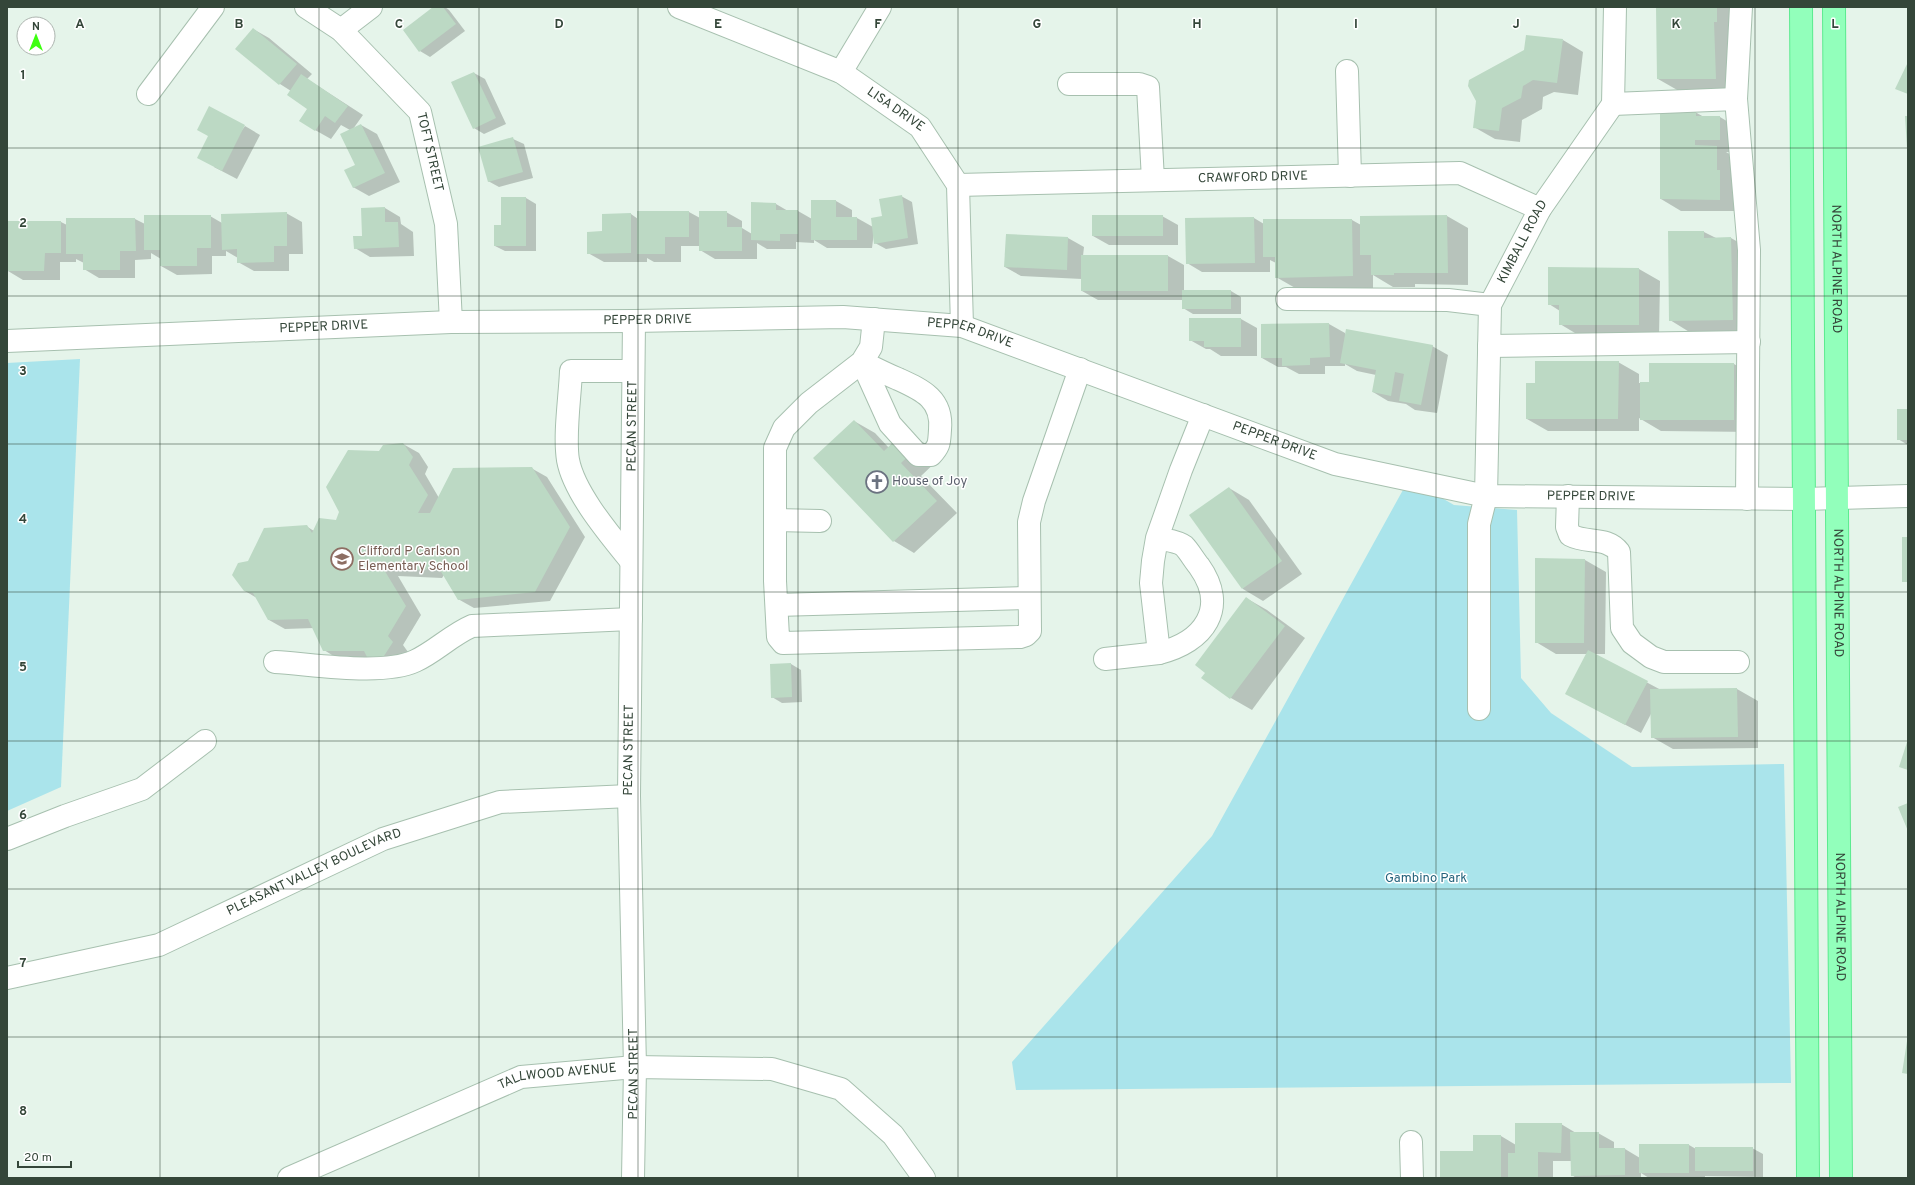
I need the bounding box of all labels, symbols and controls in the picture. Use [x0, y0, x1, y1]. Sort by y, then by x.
north arrow [16, 16, 56, 56]
text: A [75, 17, 85, 33]
text: B [235, 17, 244, 33]
text: C [395, 17, 403, 33]
text: D [554, 17, 564, 33]
text: E [714, 17, 722, 33]
text: F [874, 17, 882, 33]
text: G [1033, 17, 1042, 33]
text: H [1192, 17, 1202, 33]
text: I [1354, 17, 1358, 33]
text: J [1512, 17, 1520, 33]
text: K [1671, 17, 1681, 33]
text: L [1831, 17, 1839, 33]
text: N [32, 20, 40, 34]
text: 1 [20, 68, 26, 84]
street label: LISA DRIVE [864, 84, 928, 136]
street label: TOFT STREET [412, 111, 446, 193]
street label: CRAWFORD DRIVE [1198, 169, 1308, 187]
street label: KIMBALL ROAD [1495, 197, 1552, 286]
street label: NORTH ALPINE ROAD [1827, 204, 1844, 334]
text: 2 [19, 216, 27, 232]
street label: PEPPER DRIVE [603, 312, 692, 329]
street label: PEPPER DRIVE [926, 315, 1015, 352]
street label: PEPPER DRIVE [279, 318, 368, 337]
text: 3 [19, 364, 27, 380]
street label: PECAN STREET [624, 380, 641, 472]
street label: PEPPER DRIVE [1230, 419, 1319, 465]
church icon: House of Joy [864, 469, 890, 495]
place label: House of Joy [892, 474, 968, 490]
street label: PEPPER DRIVE [1547, 489, 1636, 505]
text: 4 [19, 512, 27, 528]
street label: NORTH ALPINE ROAD [1829, 528, 1846, 657]
place label: Clifford P Carlson Elementary School [358, 544, 468, 575]
school or university icon: Clifford P Carlson Elementary School [329, 546, 355, 572]
text: 5 [19, 660, 27, 676]
street label: PECAN STREET [621, 704, 638, 796]
text: 6 [19, 808, 27, 824]
street label: PLEASANT VALLEY BOULEVARD [224, 826, 404, 920]
street label: NORTH ALPINE ROAD [1831, 852, 1848, 981]
park label: Gambino Park [1385, 871, 1467, 887]
text: 7 [20, 956, 27, 972]
street label: PECAN STREET [626, 1028, 643, 1120]
street label: TALLWOOD AVENUE [496, 1061, 617, 1094]
text: 8 [19, 1104, 27, 1120]
scale bar [18, 1143, 71, 1169]
text: 20 m [24, 1150, 52, 1166]

